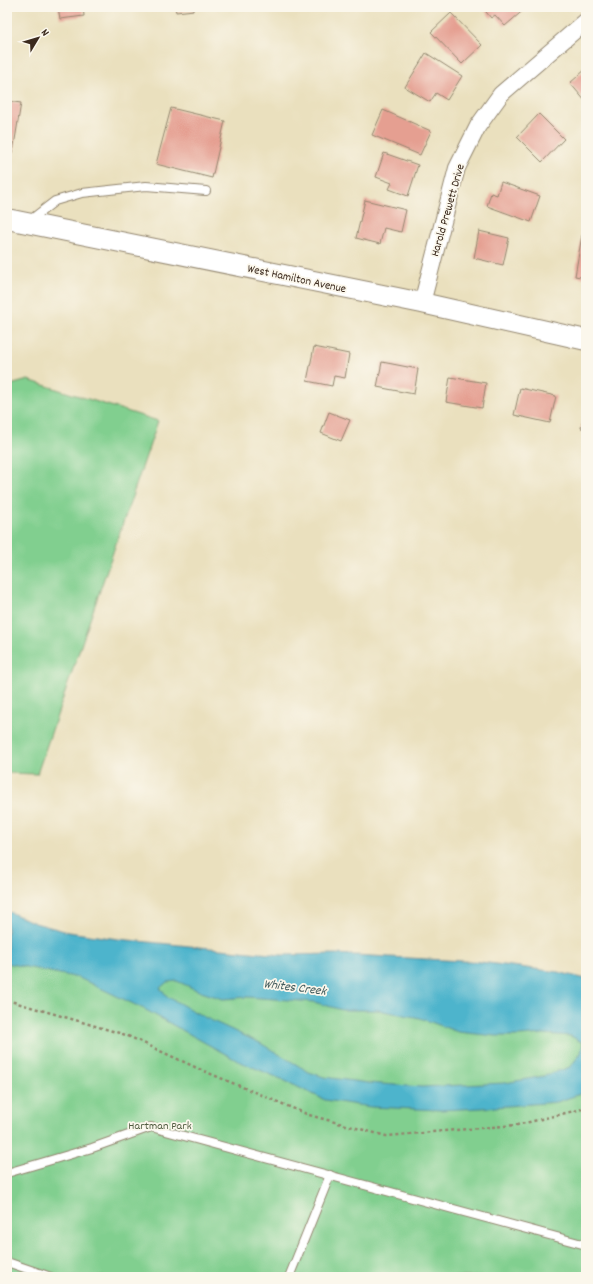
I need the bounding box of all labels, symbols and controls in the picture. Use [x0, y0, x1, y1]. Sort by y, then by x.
north arrow [18, 18, 58, 58]
text: N [36, 26, 53, 41]
street label: Harold Prewett Drive [427, 162, 470, 259]
street label: West Hamilton Avenue [246, 261, 348, 298]
water label: Whites Creek [262, 975, 329, 1002]
park label: Hartman Park [128, 1118, 192, 1135]

